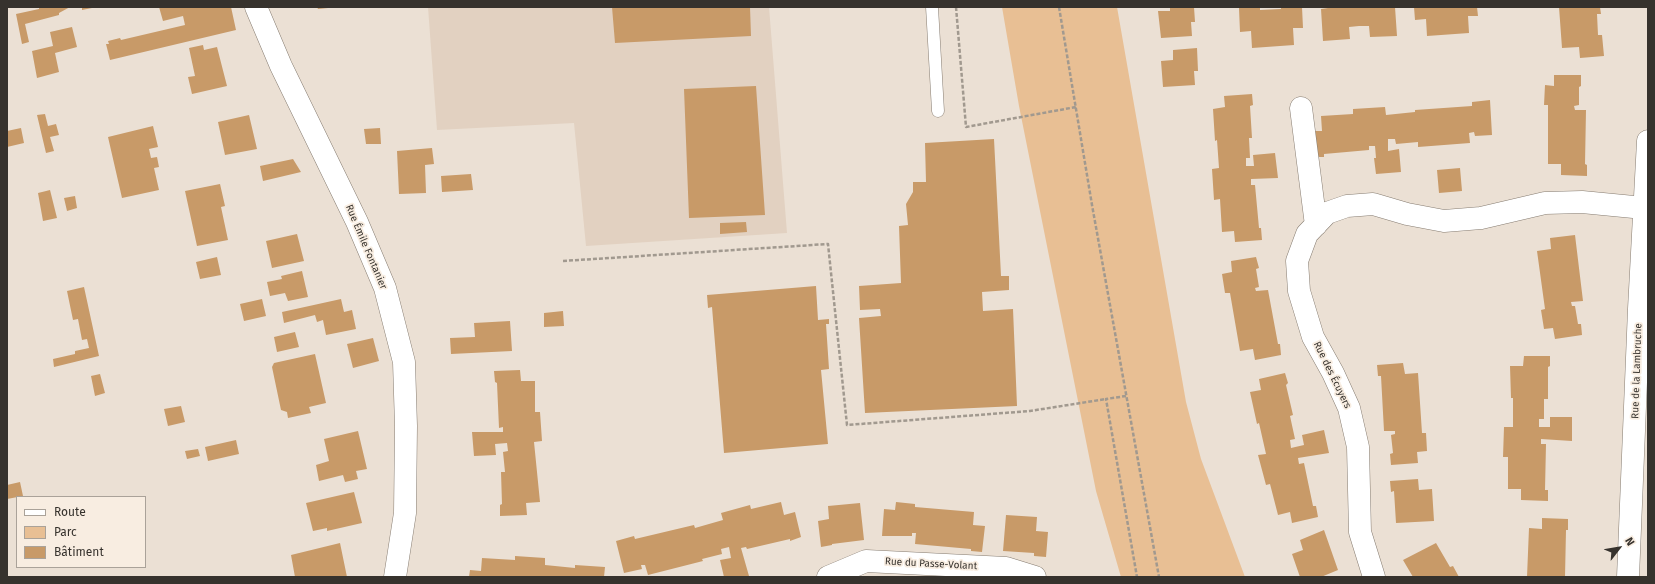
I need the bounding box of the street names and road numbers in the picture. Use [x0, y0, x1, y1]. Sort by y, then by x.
street label: Rue Émile Fontanier [343, 203, 389, 291]
street label: Rue de la Lambruche [1629, 323, 1645, 419]
street label: Rue des Écuyers [1311, 340, 1353, 410]
street label: Rue du Passe-Volant [885, 556, 977, 572]

